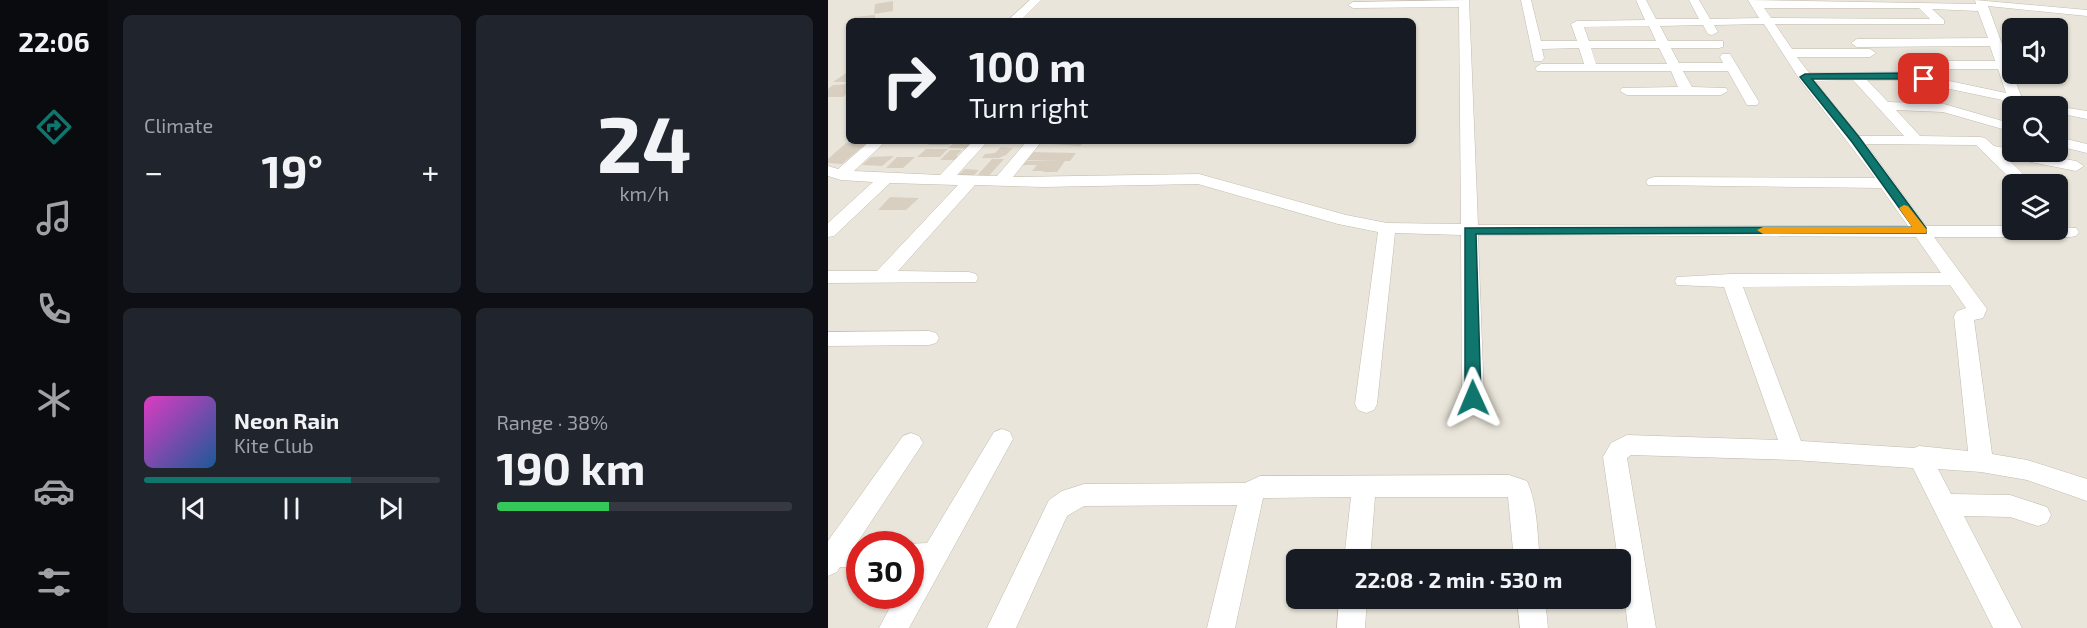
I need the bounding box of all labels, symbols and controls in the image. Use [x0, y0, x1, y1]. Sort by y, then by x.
map controls [2002, 18, 2068, 240]
button: sound [2002, 18, 2068, 84]
text: 22:06 [18, 25, 90, 57]
text: 100 m [969, 40, 1086, 90]
icon: right [870, 42, 948, 120]
pin [1898, 53, 1949, 104]
icon: arrive [1907, 62, 1940, 95]
text: Turn right [969, 91, 1089, 123]
text: 24 [597, 95, 692, 189]
button: search [2002, 96, 2068, 162]
icon: directions [33, 106, 75, 148]
text: Climate [144, 113, 213, 137]
text: 19° [262, 143, 323, 197]
text: − [144, 151, 163, 191]
text: + [421, 151, 439, 191]
button: layers [2002, 174, 2068, 240]
text: km/h [619, 181, 669, 205]
icon: music [33, 197, 75, 239]
icon: phone [33, 288, 75, 330]
position arrow [1441, 366, 1505, 430]
icon: climate [33, 379, 75, 421]
text: Neon Rain [234, 407, 339, 433]
text: Range · 38% [497, 410, 608, 434]
text: Kite Club [234, 433, 314, 457]
text: 190 km [497, 440, 645, 494]
icon: car [33, 470, 75, 512]
icon: previous [177, 492, 210, 525]
icon: pause [275, 492, 308, 525]
icon: next [374, 492, 407, 525]
speed limit sign: 30 [846, 531, 924, 609]
icon: filters [33, 561, 75, 603]
text: 22:08 · 2 min · 530 m [1355, 566, 1562, 592]

